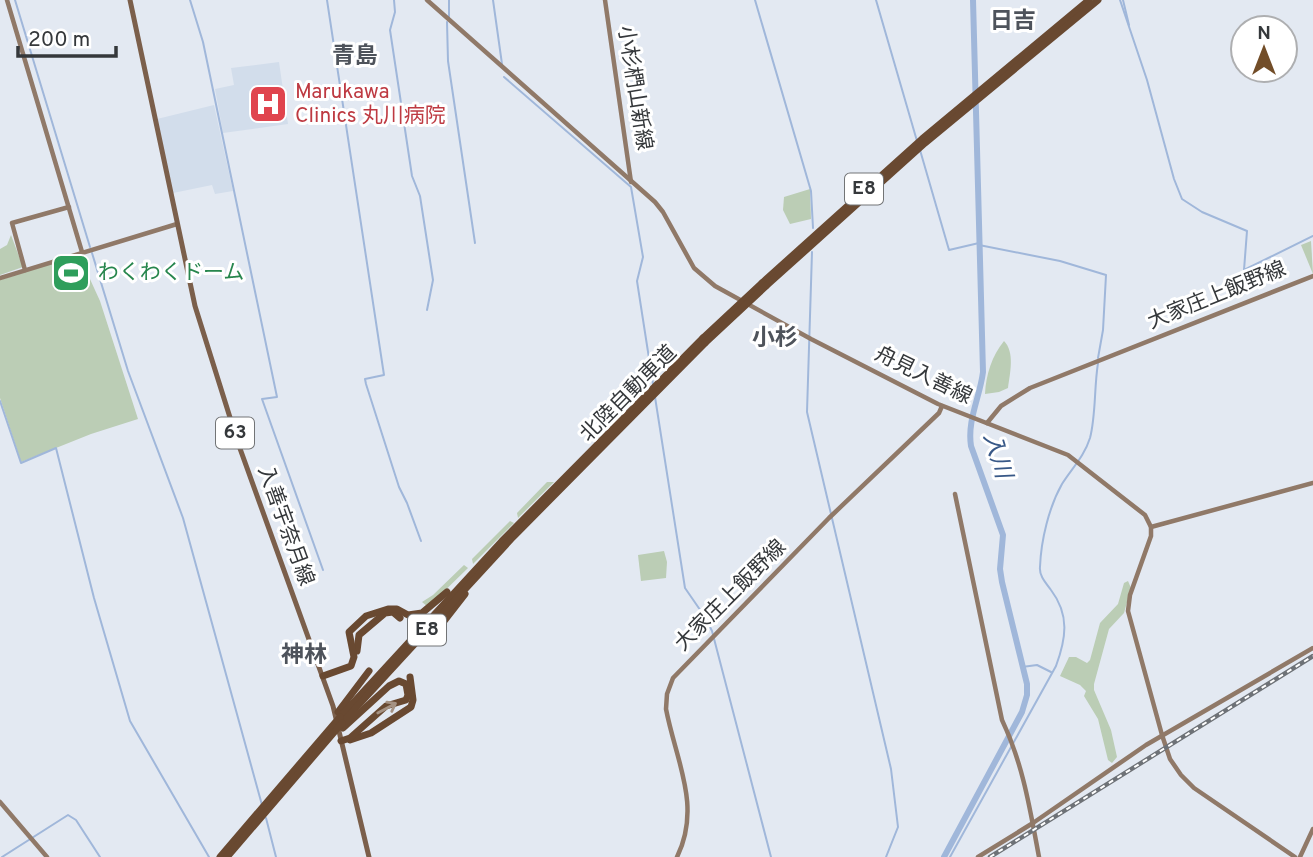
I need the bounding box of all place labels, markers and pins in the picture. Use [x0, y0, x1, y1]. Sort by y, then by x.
place label: Marukawa Clinics 丸川病院 [295, 79, 446, 130]
hospital icon: Marukawa Clinics 丸川病院 [247, 83, 289, 125]
sports icon: わくわくドーム [50, 252, 92, 294]
place label: わくわくドーム [98, 260, 244, 287]

